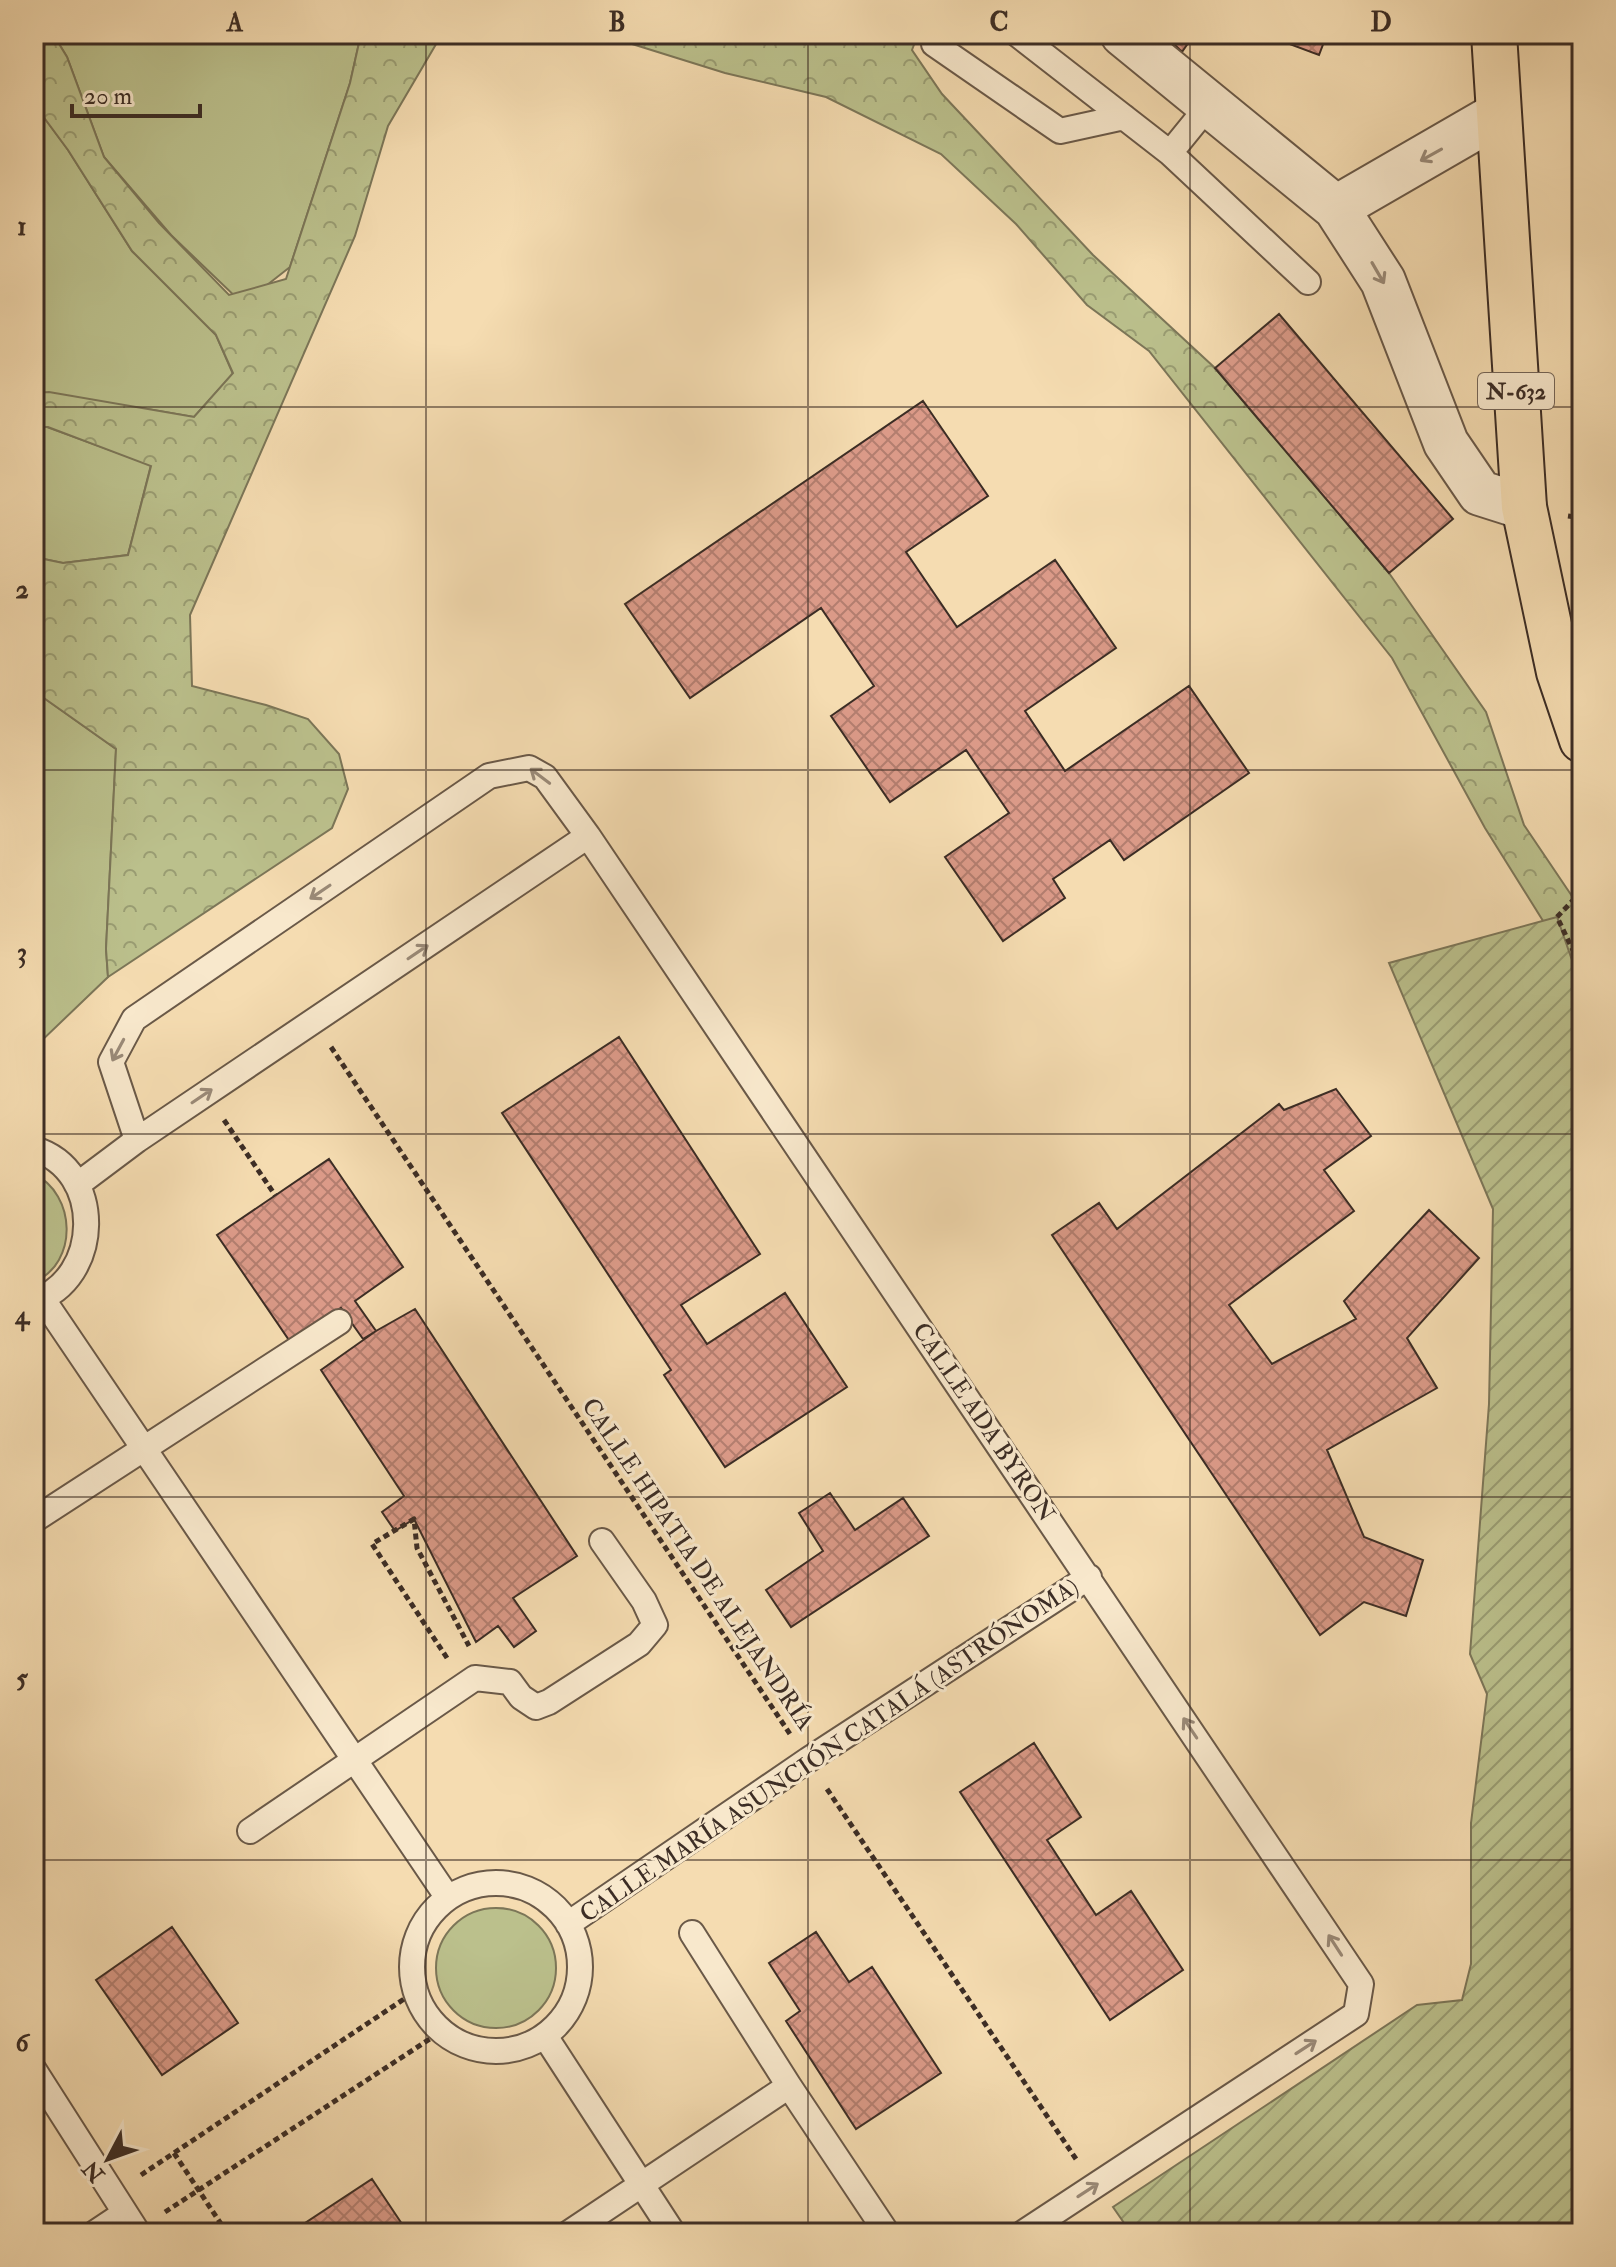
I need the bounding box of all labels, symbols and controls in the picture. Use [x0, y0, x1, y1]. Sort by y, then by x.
text: A [226, 7, 244, 39]
text: B [608, 7, 626, 39]
text: C [989, 7, 1009, 39]
text: D [1370, 7, 1392, 39]
scale bar [72, 68, 200, 118]
text: 20 m [84, 81, 133, 112]
one-way arrow [1419, 147, 1443, 163]
text: 1 [17, 211, 27, 243]
one-way arrow [1371, 261, 1386, 285]
road number: N-632 [1478, 373, 1554, 409]
text: 2 [15, 574, 29, 606]
one-way arrow [530, 768, 551, 785]
one-way arrow [309, 884, 331, 900]
text: 3 [17, 937, 27, 969]
one-way arrow [406, 943, 428, 960]
one-way arrow [109, 1038, 125, 1062]
one-way arrow [190, 1088, 212, 1104]
text: 4 [14, 1300, 31, 1332]
street label: CALLE ADA BYRON [905, 1317, 1062, 1528]
street label: CALLE HIPATIA DE ALEJANDRÍA [575, 1392, 821, 1736]
street label: CALLE MARÍA ASUNCIÓN CATALÁ (ASTRÓNOMA) [573, 1570, 1085, 1930]
text: 5 [16, 1663, 28, 1695]
one-way arrow [1182, 1718, 1199, 1740]
one-way arrow [1326, 1934, 1343, 1956]
text: 6 [15, 2027, 30, 2059]
one-way arrow [1294, 2039, 1317, 2055]
north arrow [68, 2119, 148, 2199]
text: N [76, 2155, 111, 2189]
one-way arrow [1077, 2182, 1099, 2198]

